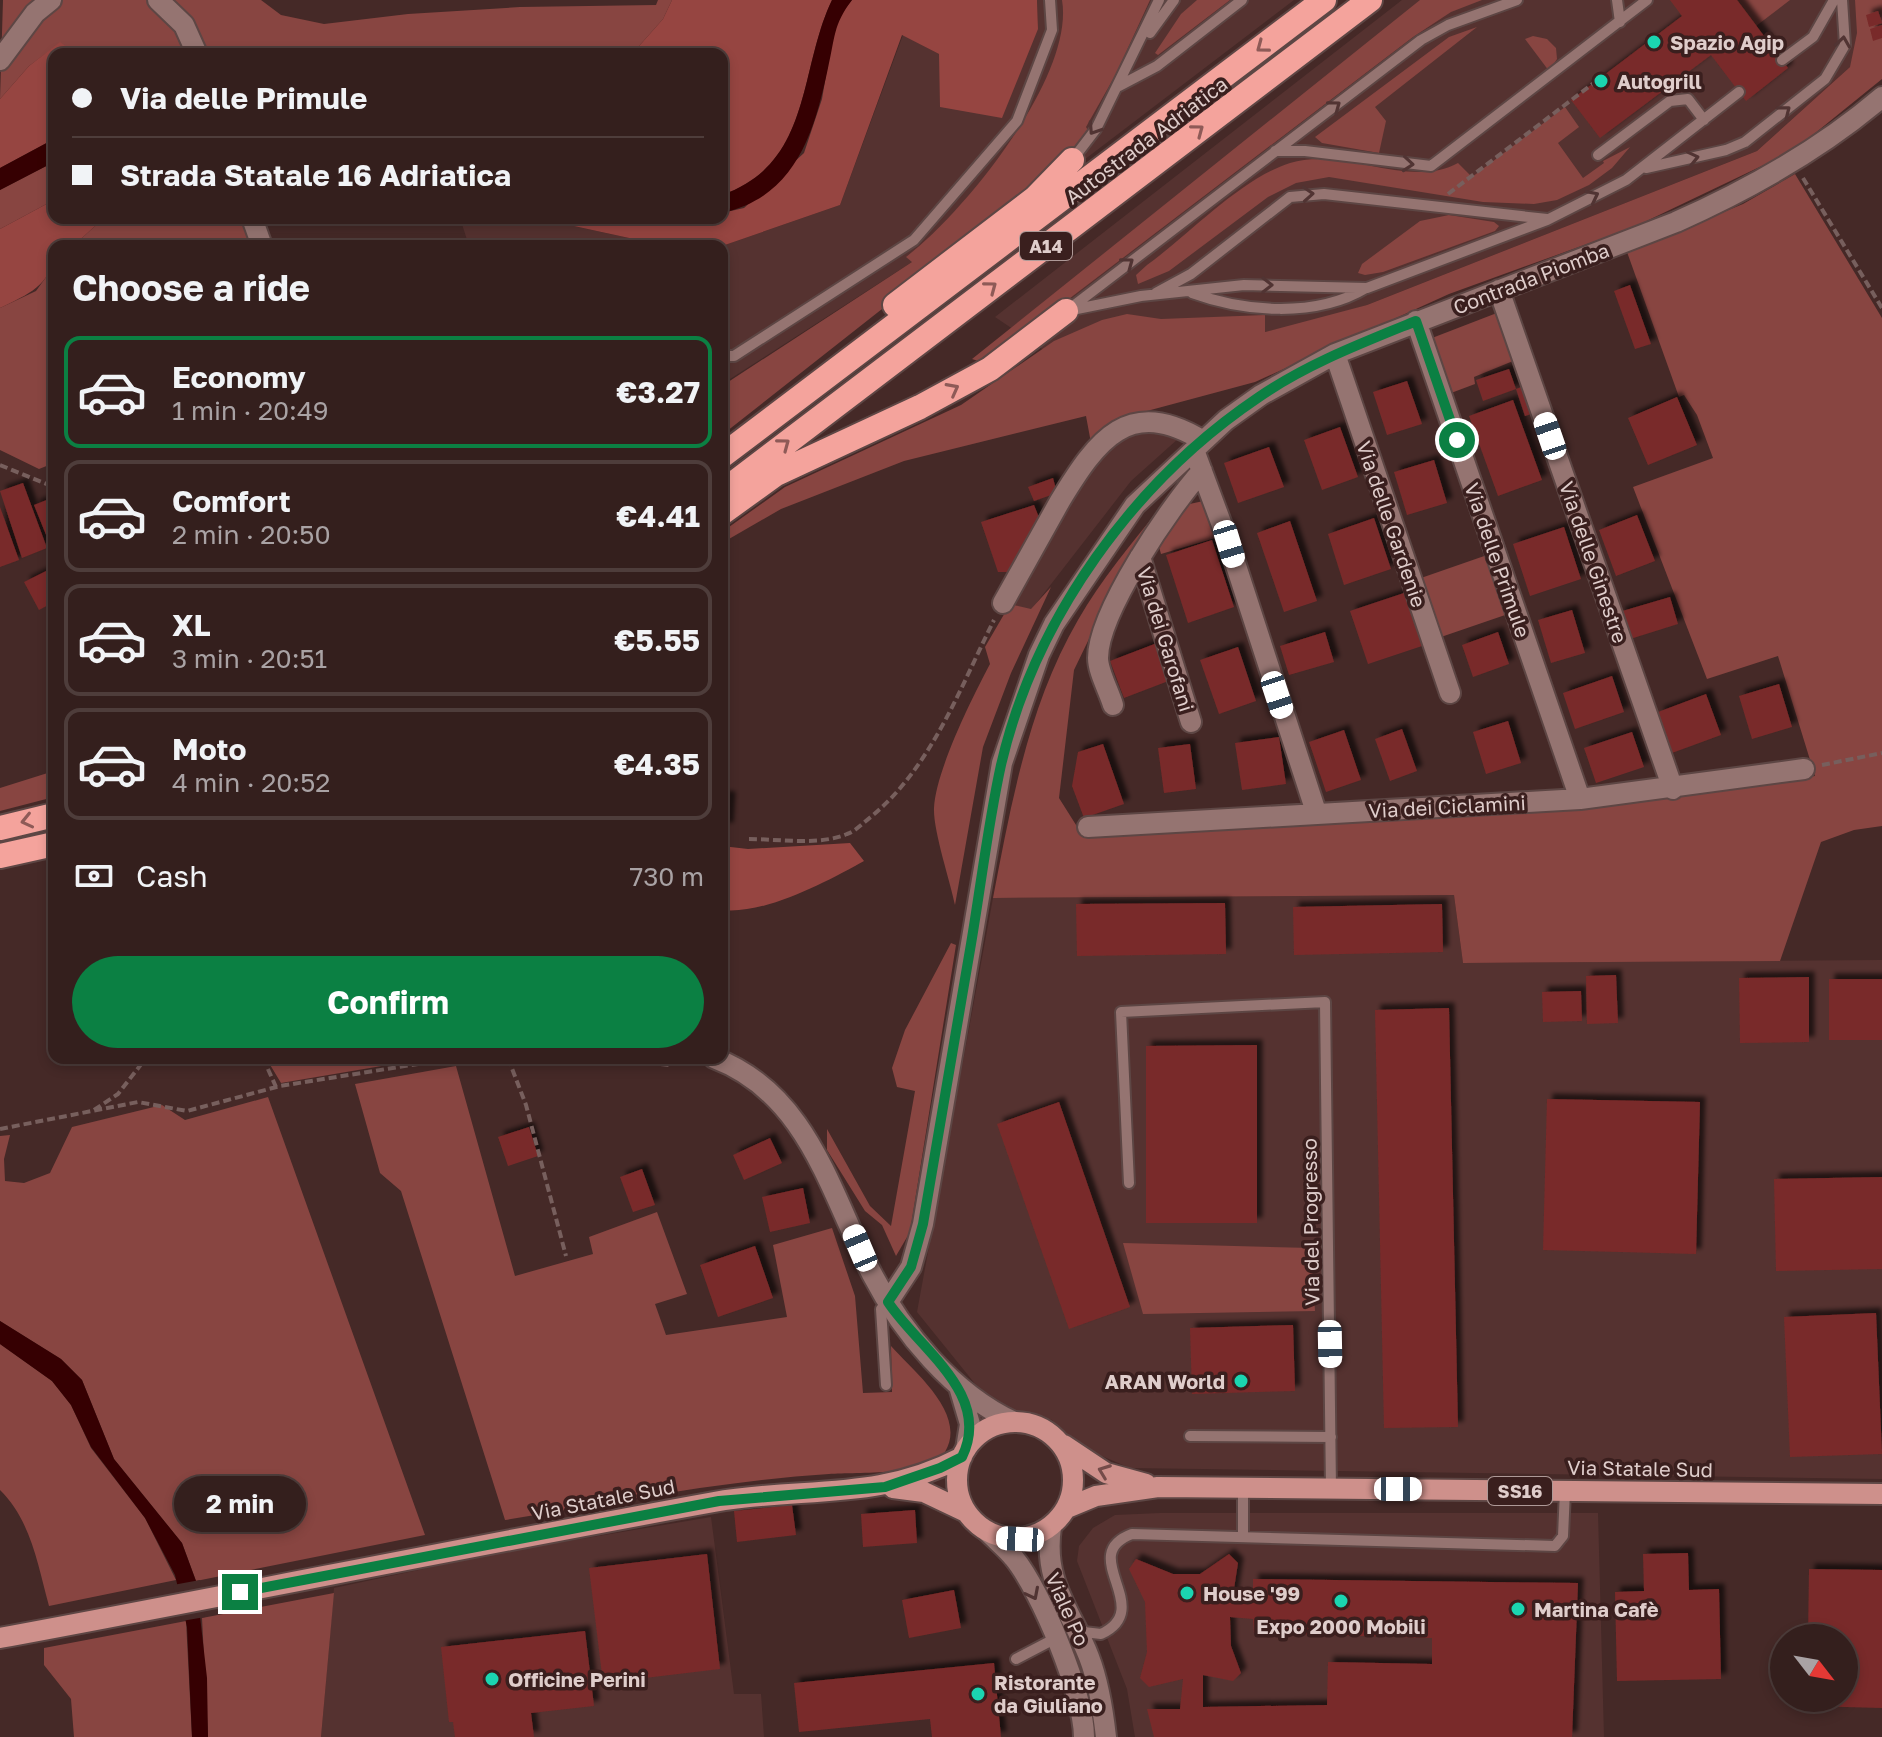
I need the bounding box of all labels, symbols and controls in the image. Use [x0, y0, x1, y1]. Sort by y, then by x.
place label: Spazio Agip [1670, 30, 1784, 54]
marker: Spazio Agip [1645, 33, 1663, 51]
one-way arrow [1834, 35, 1851, 49]
one-way arrow [1256, 38, 1271, 52]
place label: Autogrill [1617, 69, 1702, 93]
street label: Autostrada Adriatica [1060, 71, 1232, 209]
marker: Autogrill [1592, 72, 1610, 90]
text: Via delle Primule [120, 80, 367, 116]
one-way arrow [1326, 101, 1341, 115]
one-way arrow [1776, 106, 1791, 120]
one-way arrow [1089, 121, 1104, 135]
one-way arrow [1190, 126, 1204, 140]
one-way arrow [1686, 150, 1700, 167]
one-way arrow [1402, 155, 1415, 172]
text: Strada Statale 16 Adriatica [120, 157, 511, 193]
one-way arrow [1302, 186, 1315, 203]
one-way arrow [1585, 191, 1600, 206]
road number: A14 [1020, 232, 1072, 260]
street label: Contrada Piomba [1450, 237, 1612, 319]
one-way arrow [1119, 259, 1134, 273]
text: Choose a ride [72, 266, 310, 309]
one-way arrow [1261, 276, 1274, 294]
one-way arrow [982, 283, 997, 297]
icon: car [76, 356, 148, 428]
text: Economy [172, 359, 306, 395]
text: €3.27 [616, 374, 700, 410]
one-way arrow [944, 383, 959, 399]
text: 1 min · 20:49 [172, 395, 328, 426]
car [1531, 409, 1569, 463]
route start [1439, 422, 1475, 458]
street label: Via delle Gardenie [1352, 438, 1432, 610]
one-way arrow [775, 440, 790, 454]
street label: Via delle Ginestre [1555, 478, 1633, 646]
street label: Via delle Primule [1460, 479, 1536, 641]
icon: car [76, 480, 148, 552]
text: Comfort [172, 483, 291, 519]
text: €4.41 [616, 498, 700, 534]
car [1211, 518, 1247, 570]
text: 2 min · 20:50 [172, 519, 331, 550]
street label: Via dei Garofani [1133, 564, 1199, 714]
icon: car [76, 604, 148, 676]
text: XL [172, 607, 211, 643]
text: €5.55 [614, 622, 700, 658]
text: 3 min · 20:51 [172, 643, 327, 674]
car [1258, 668, 1296, 722]
icon: car [76, 728, 148, 800]
text: Moto [172, 731, 247, 767]
text: €4.35 [614, 746, 700, 782]
text: 4 min · 20:52 [172, 767, 330, 798]
street label: Via dei Ciclamini [1368, 790, 1526, 822]
one-way arrow [21, 812, 34, 829]
icon: cash [72, 854, 116, 898]
text: Cash [136, 858, 208, 894]
text: 730 m [629, 861, 704, 892]
button: Confirm [72, 956, 704, 1048]
street label: Via del Progresso [1297, 1138, 1323, 1306]
car [840, 1221, 880, 1275]
car [1318, 1320, 1342, 1368]
place label: ARAN World [1105, 1369, 1225, 1393]
marker: ARAN World [1232, 1372, 1250, 1390]
street label: Via Statale Sud [1567, 1455, 1713, 1481]
one-way arrow [1098, 1464, 1112, 1481]
street label: Via Statale Sud [529, 1473, 677, 1525]
callout: 2 min [174, 1476, 306, 1532]
car [1374, 1477, 1422, 1501]
road number: SS16 [1488, 1477, 1552, 1505]
text: 2 min [206, 1488, 274, 1519]
car [995, 1526, 1045, 1552]
street label: Viale Po [1041, 1569, 1095, 1649]
route end [222, 1574, 258, 1610]
place label: House '99 [1203, 1581, 1300, 1605]
marker: House '99 [1178, 1584, 1196, 1602]
one-way arrow [1024, 1585, 1039, 1600]
marker: Expo 2000 Mobili [1332, 1592, 1350, 1610]
place label: Martina Cafè [1534, 1597, 1659, 1621]
marker: Martina Cafè [1509, 1600, 1527, 1618]
place label: Expo 2000 Mobili [1256, 1614, 1426, 1638]
north arrow [1770, 1624, 1858, 1712]
map controls [1770, 1624, 1858, 1712]
place label: Officine Perini [508, 1667, 646, 1691]
marker: Officine Perini [483, 1670, 501, 1688]
place label: Ristorante da Giuliano [994, 1670, 1103, 1717]
marker: Ristorante da Giuliano [969, 1685, 987, 1703]

